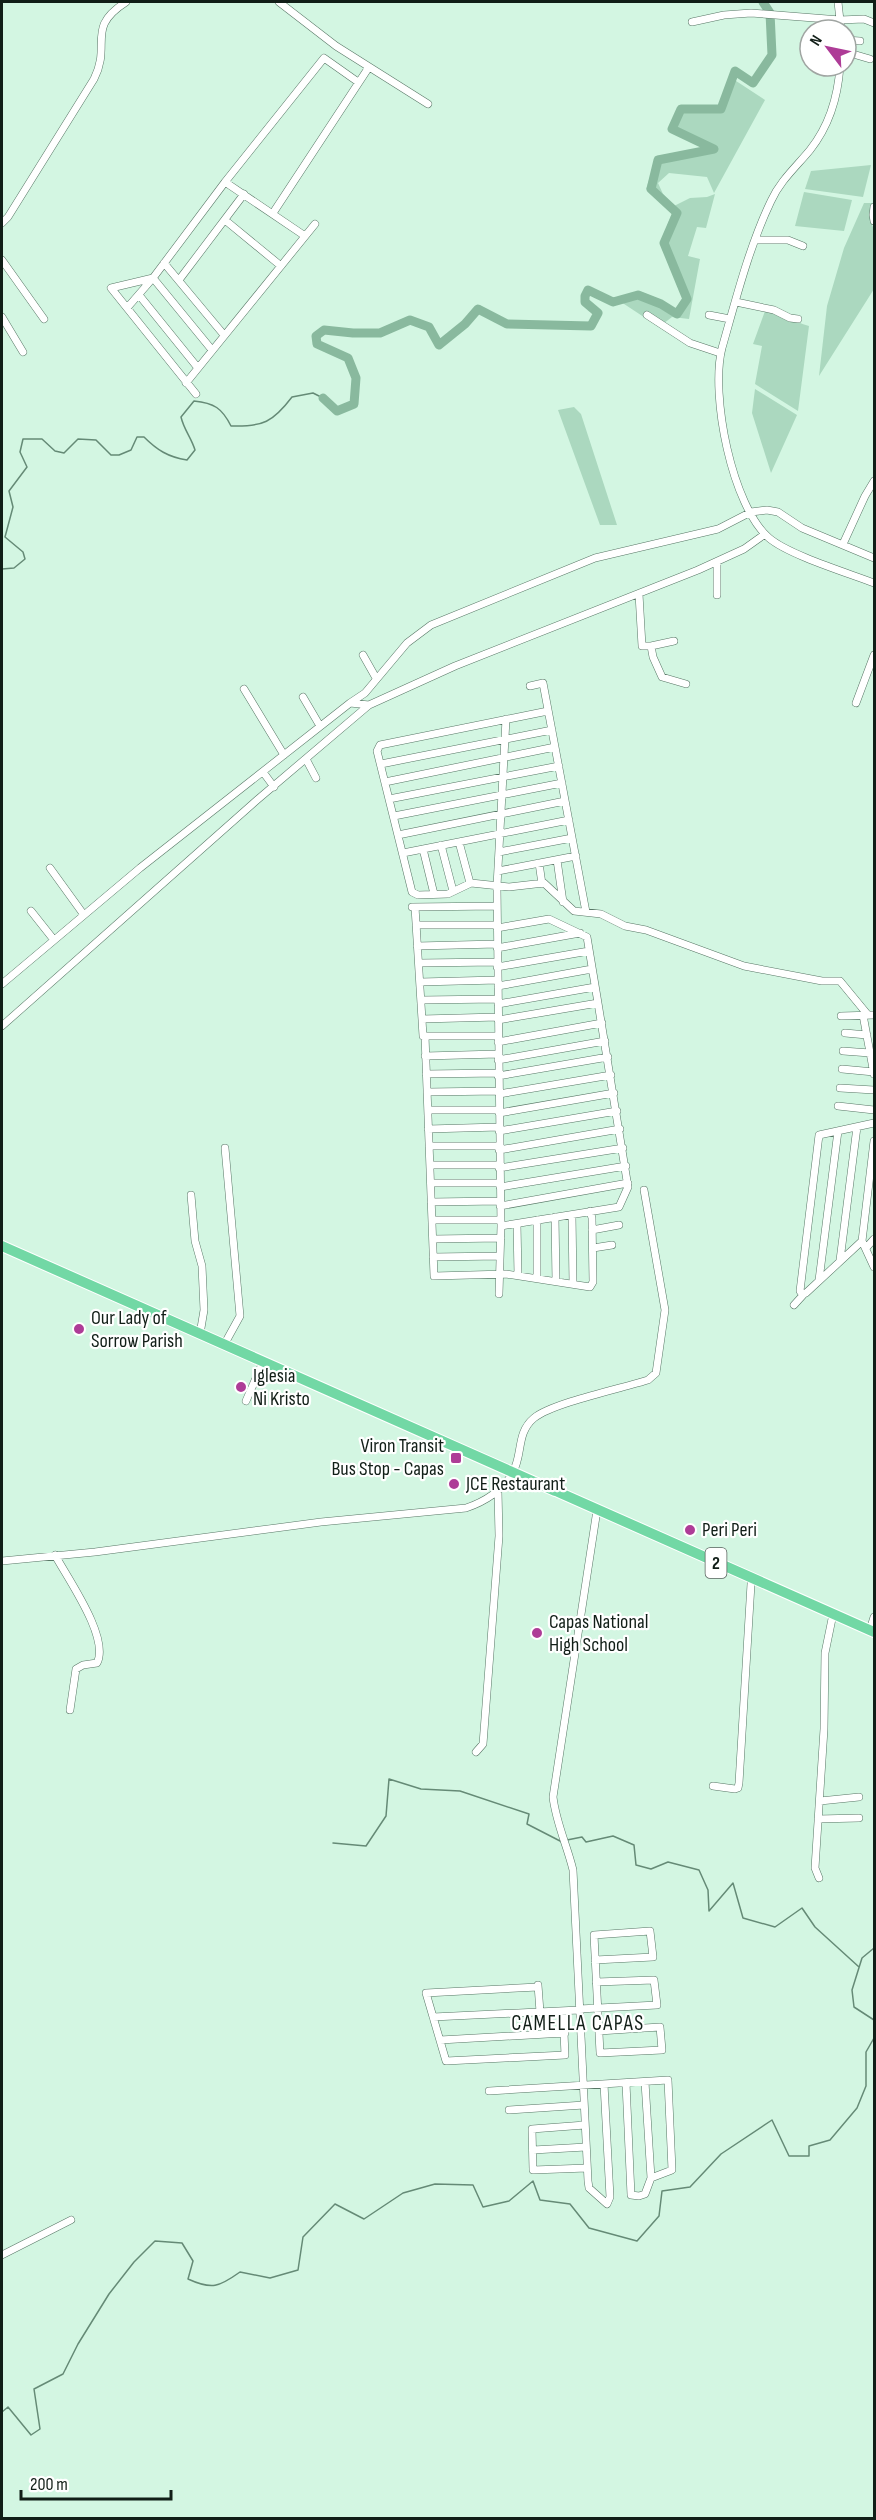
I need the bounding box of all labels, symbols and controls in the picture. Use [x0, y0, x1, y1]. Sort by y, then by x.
north arrow [798, 18, 858, 78]
text: N [806, 32, 827, 50]
place label: Our Lady of Sorrow Parish [91, 1306, 183, 1353]
marker: Our Lady of Sorrow Parish [72, 1322, 86, 1336]
place label: Iglesia Ni Kristo [253, 1364, 310, 1411]
marker: Iglesia Ni Kristo [234, 1380, 248, 1394]
place label: Viron Transit Bus Stop - Capas [331, 1434, 444, 1481]
marker: Viron Transit Bus Stop - Capas [449, 1451, 463, 1465]
place label: JCE Restaurant [465, 1472, 565, 1496]
marker: JCE Restaurant [447, 1477, 461, 1491]
place label: Peri Peri [702, 1518, 757, 1542]
marker: Peri Peri [683, 1523, 697, 1537]
road number: 2 [706, 1548, 726, 1578]
place label: Capas National High School [549, 1610, 648, 1657]
marker: Capas National High School [530, 1626, 544, 1640]
district label: CAMELLA CAPAS [511, 2011, 645, 2036]
scale bar [21, 2463, 171, 2501]
text: 200 m [30, 2474, 68, 2495]

